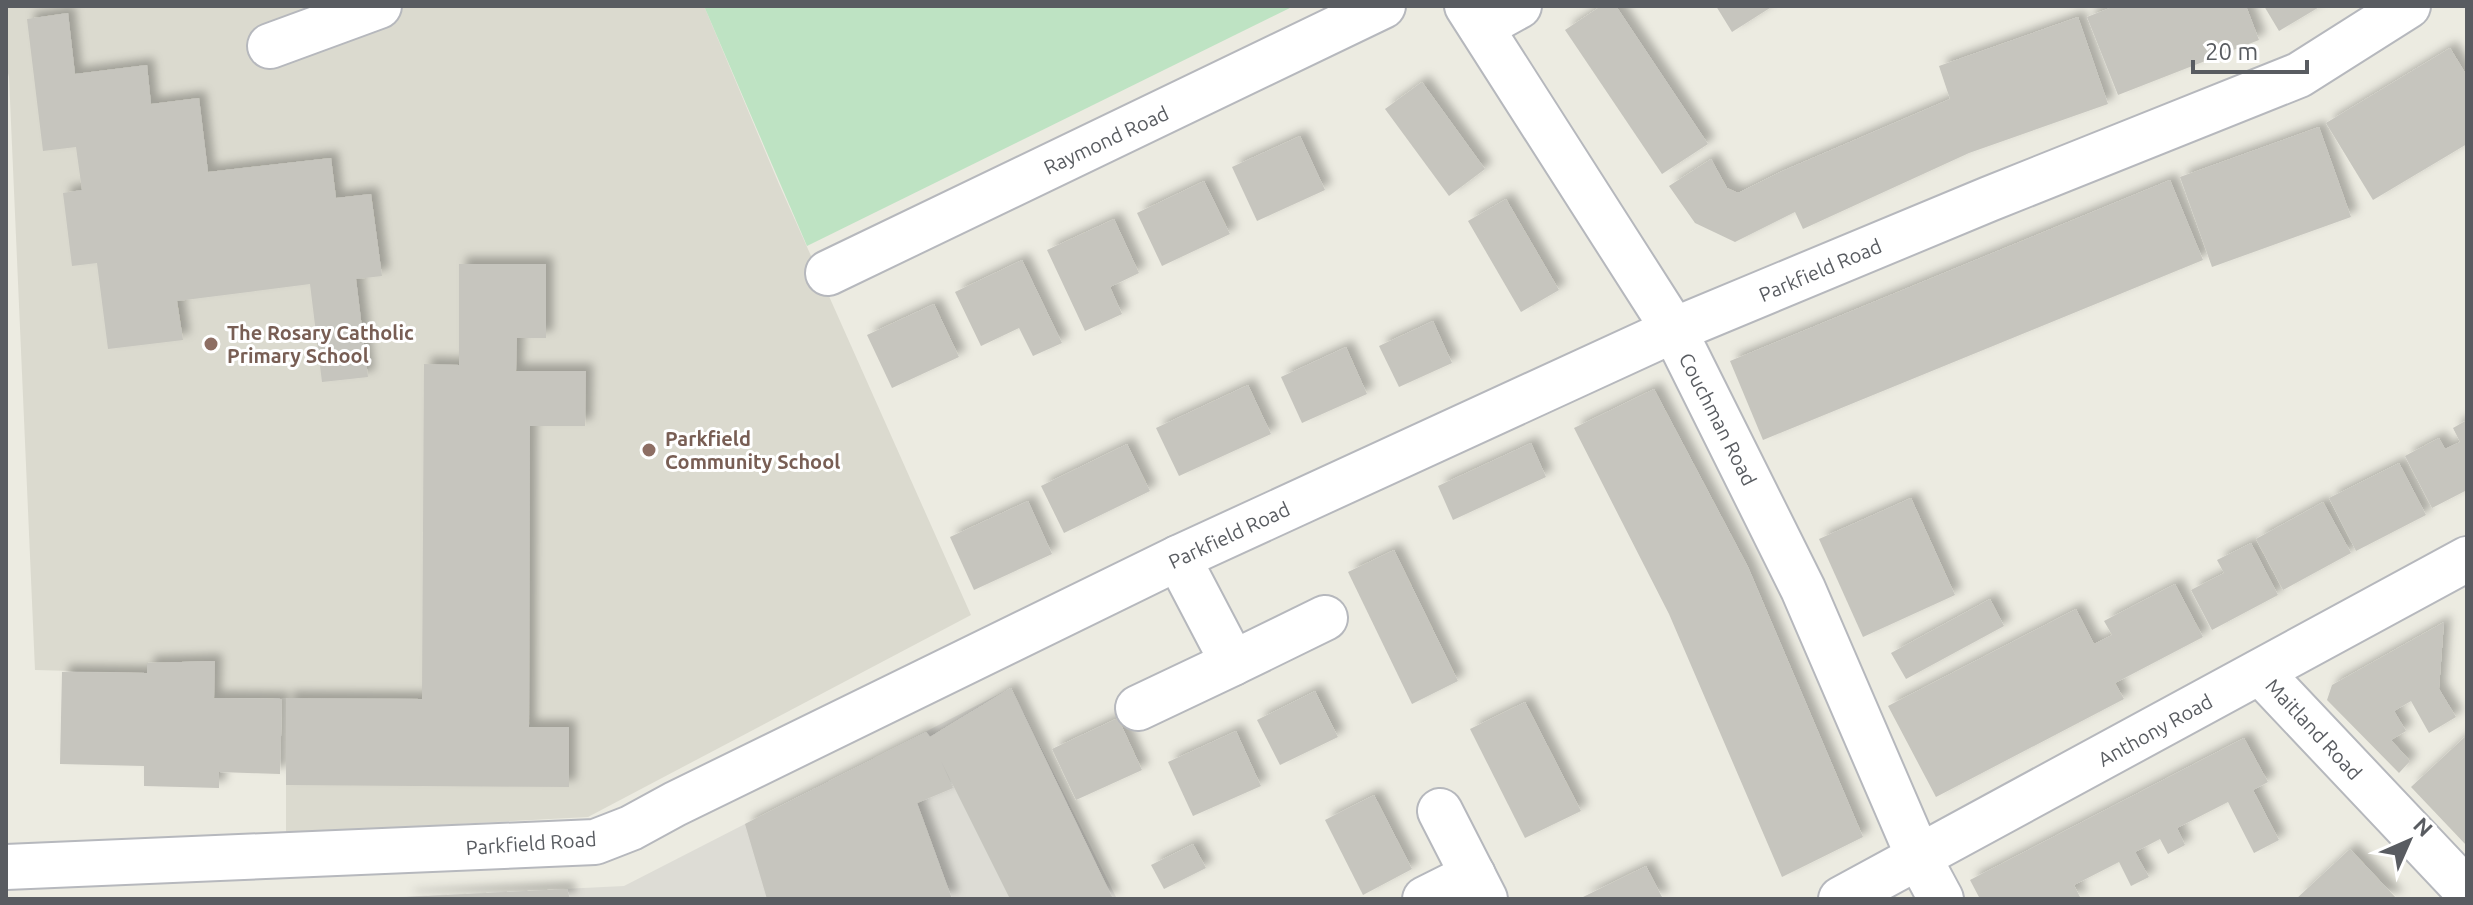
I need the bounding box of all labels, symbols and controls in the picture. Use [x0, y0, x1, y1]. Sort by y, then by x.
scale bar [2193, 24, 2307, 74]
text: 20 m [2205, 38, 2258, 65]
street label: Raymond Road [1040, 101, 1172, 179]
street label: Parkfield Road [1755, 234, 1885, 306]
place label: The Rosary Catholic Primary School [227, 321, 414, 367]
marker: The Rosary Catholic Primary School [202, 335, 220, 353]
street label: Couchman Road [1675, 349, 1761, 489]
place label: Parkfield Community School [665, 427, 840, 473]
marker: Parkfield Community School [640, 441, 658, 459]
street label: Parkfield Road [1165, 497, 1293, 573]
street label: Maitland Road [2261, 674, 2367, 784]
street label: Anthony Road [2094, 689, 2216, 771]
north arrow [2369, 801, 2449, 881]
text: N [2409, 812, 2438, 841]
street label: Parkfield Road [465, 827, 597, 859]

